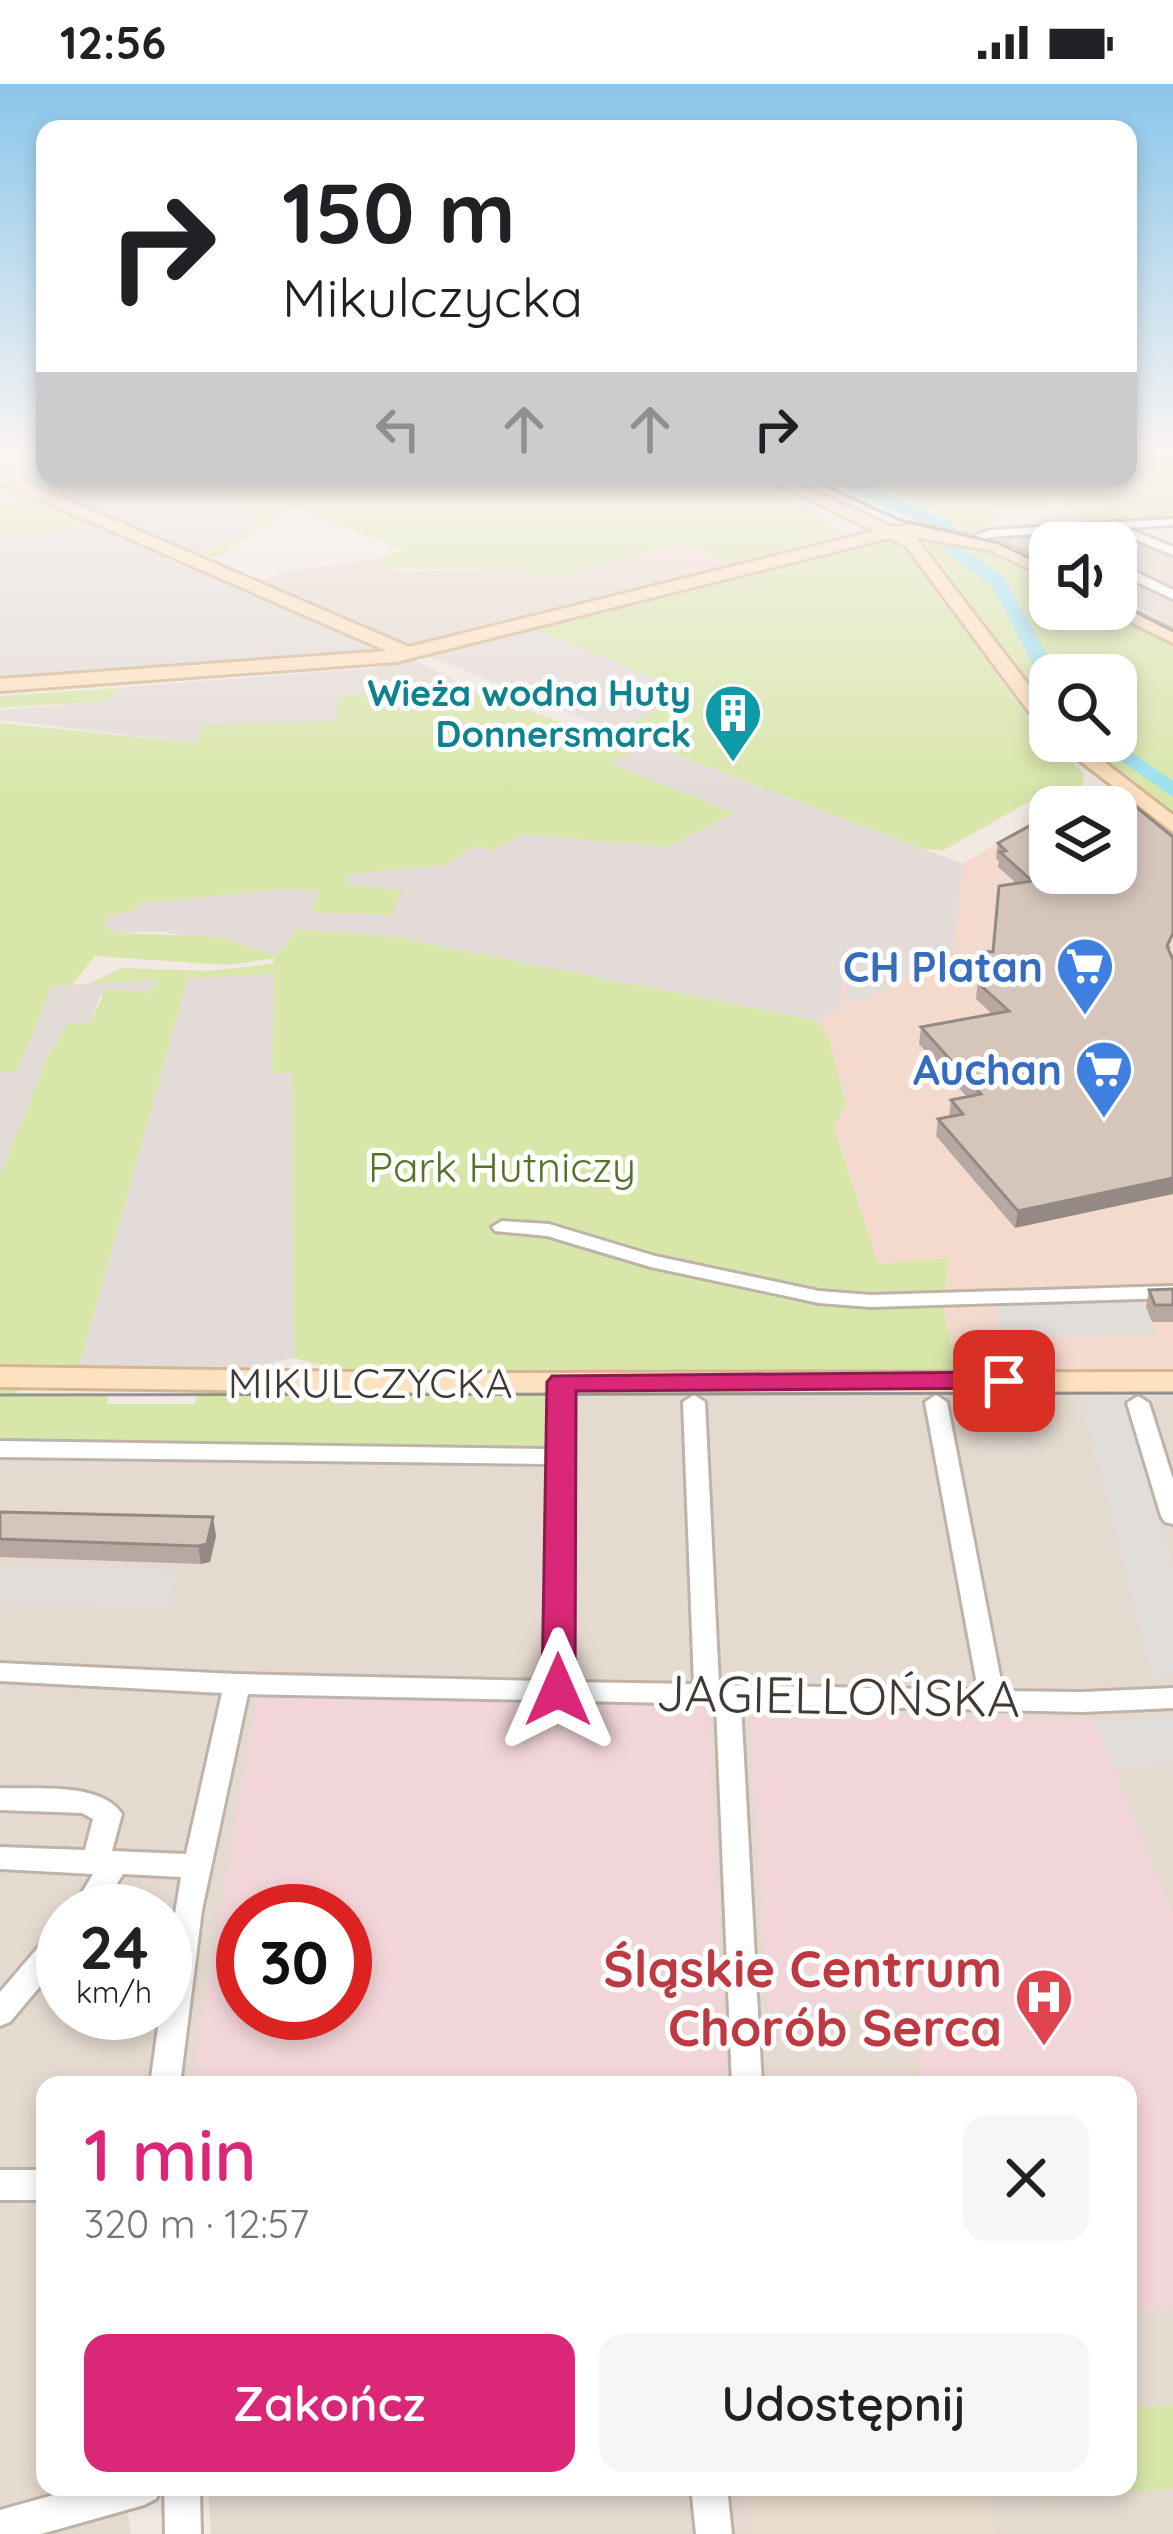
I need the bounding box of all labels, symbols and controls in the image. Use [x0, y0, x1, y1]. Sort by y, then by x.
text: 12:56 [60, 14, 166, 70]
text: 150 m [282, 159, 516, 264]
icon: right [84, 168, 240, 324]
text: Mikulczycka [282, 263, 583, 331]
icon: left [365, 396, 431, 462]
icon: ahead [491, 396, 557, 462]
icon: ahead [617, 396, 683, 462]
icon: right [743, 396, 809, 462]
map controls [1029, 522, 1137, 894]
button: sound [1029, 522, 1137, 630]
button: search [1029, 654, 1137, 762]
place label: Wieża wodna Huty Donnersmarck [367, 670, 691, 756]
building icon: Wieża wodna Huty Donnersmarck [702, 682, 764, 764]
button: layers [1029, 786, 1137, 894]
supermarket icon: CH Platan [1054, 935, 1116, 1017]
place label: CH Platan [843, 940, 1043, 993]
supermarket icon: Auchan [1073, 1038, 1135, 1120]
place label: Auchan [913, 1043, 1062, 1096]
park label: Park Hutniczy [368, 1140, 636, 1193]
pin [953, 1330, 1055, 1432]
icon: arrive [971, 1348, 1037, 1414]
street label: MIKULCZYCKA [228, 1356, 512, 1409]
position arrow [495, 1627, 621, 1753]
street label: JAGIELLOŃSKA [655, 1660, 1021, 1730]
speed limit sign: 30 [216, 1884, 372, 2040]
text: 24 [79, 1909, 149, 1984]
place label: Śląskie Centrum Chorób Serca [603, 1936, 1002, 2059]
hospital icon: Śląskie Centrum Chorób Serca [1013, 1966, 1075, 2048]
text: km/h [76, 1973, 152, 2011]
text: 1 min [84, 2109, 257, 2199]
button: close [963, 2115, 1089, 2241]
text: 320 m · 12:57 [84, 2199, 309, 2248]
button: Zakończ [84, 2334, 575, 2472]
button: Udostępnij [599, 2334, 1089, 2472]

